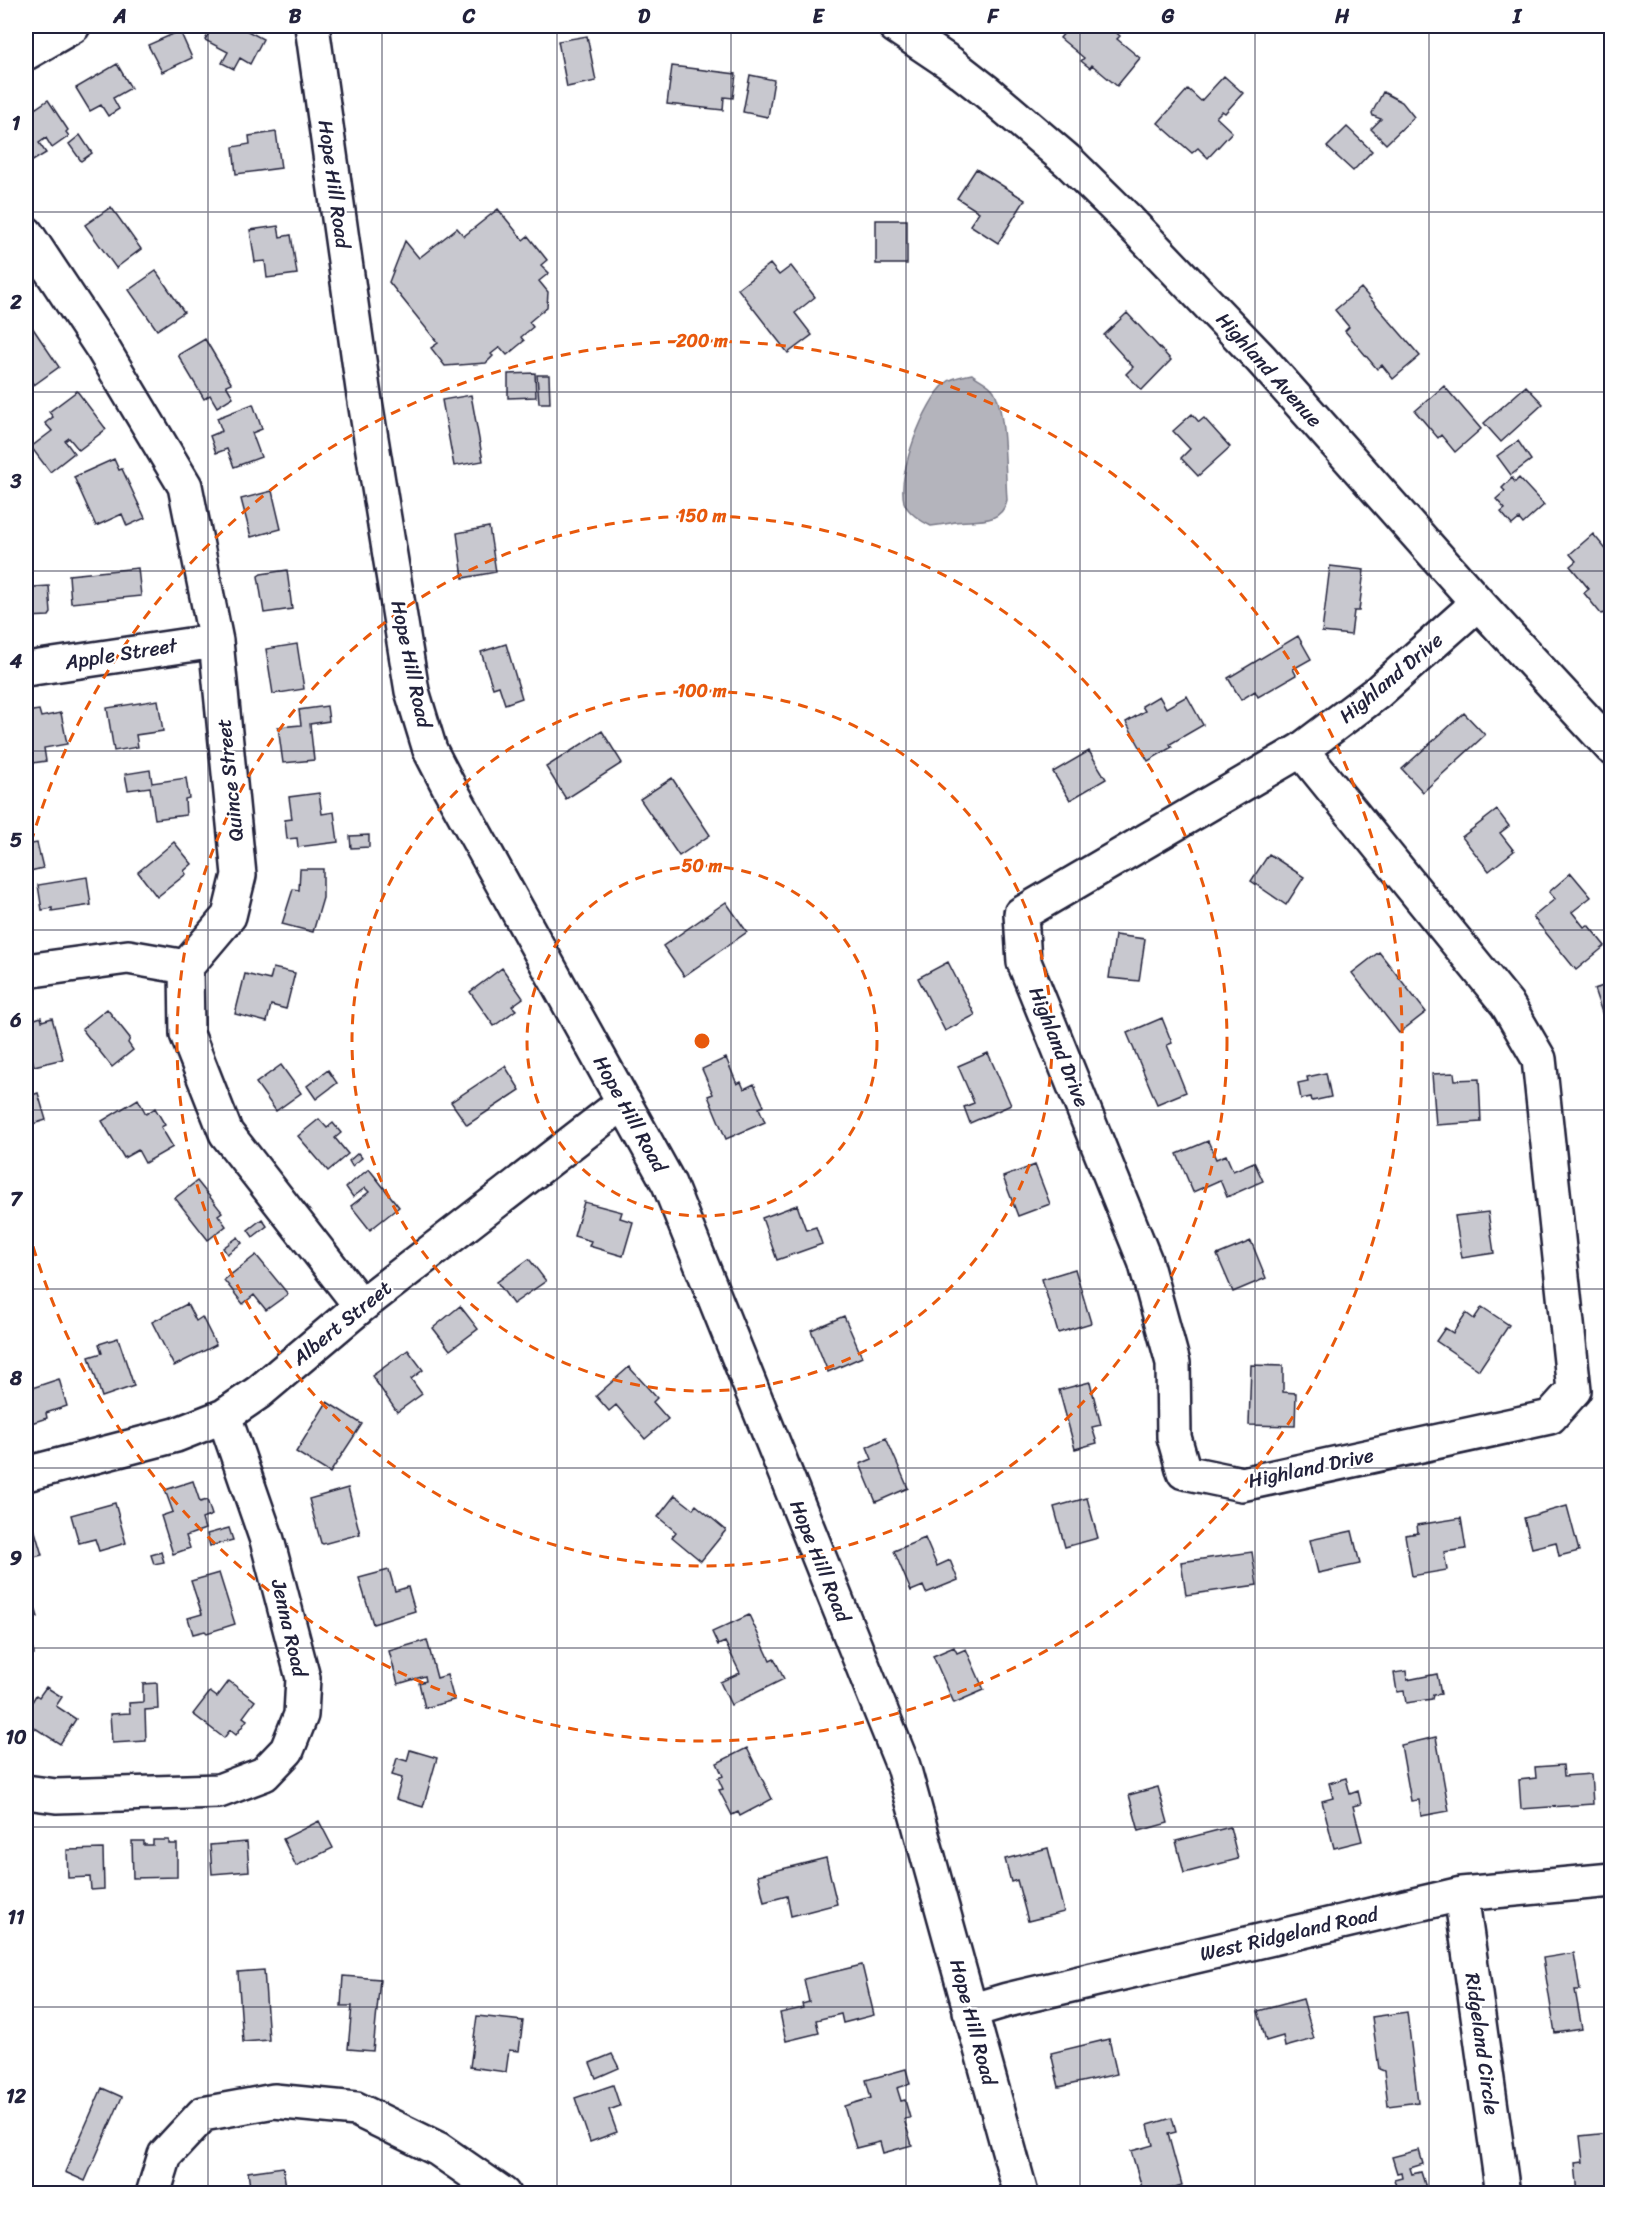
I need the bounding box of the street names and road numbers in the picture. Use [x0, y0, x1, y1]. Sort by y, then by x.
street label: Hope Hill Road [308, 118, 361, 252]
street label: Highland Avenue [1207, 304, 1331, 436]
street label: Hope Hill Road [380, 597, 442, 732]
street label: Highland Drive [1331, 624, 1451, 732]
street label: Apple Street [62, 628, 180, 680]
street label: Quince Street [206, 717, 254, 843]
street label: Highland Drive [1019, 981, 1099, 1113]
street label: Hope Hill Road [583, 1049, 677, 1180]
street label: Albert Street [283, 1271, 400, 1375]
street label: Highland Drive [1245, 1438, 1377, 1498]
street label: Hope Hill Road [780, 1494, 861, 1629]
street label: Jenna Road [261, 1575, 318, 1682]
street label: West Ridgeland Road [1196, 1896, 1383, 1972]
street label: Hope Hill Road [939, 1955, 1007, 2090]
street label: Ridgeland Circle [1455, 1971, 1509, 2117]

